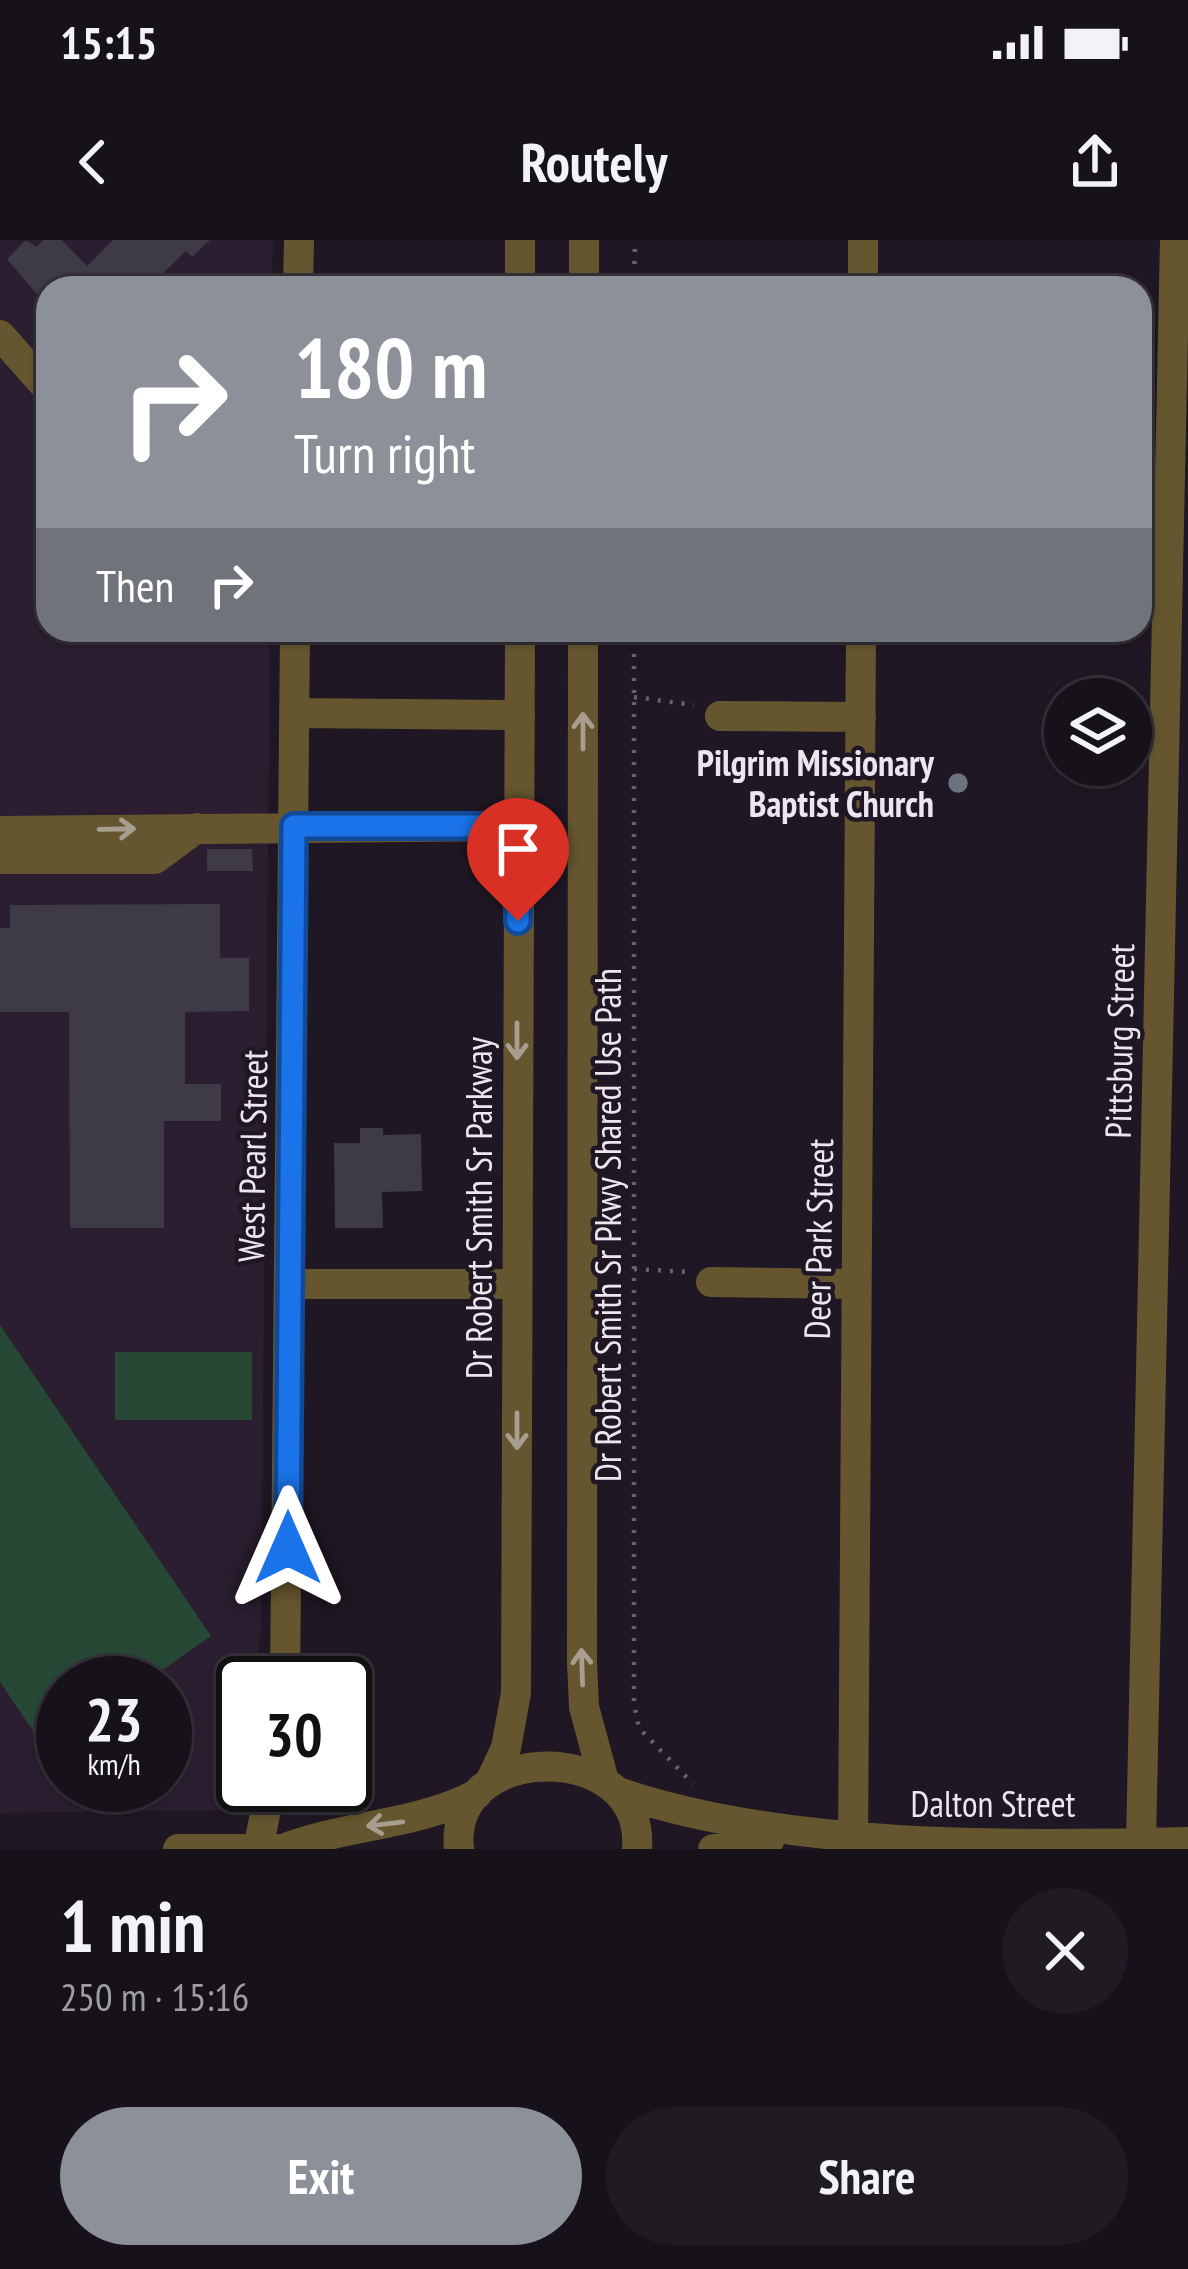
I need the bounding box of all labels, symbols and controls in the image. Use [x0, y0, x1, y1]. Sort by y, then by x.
text: 15:15 [60, 13, 157, 71]
text: Routely [521, 127, 667, 197]
icon: back [60, 129, 126, 195]
icon: share [1062, 129, 1128, 195]
text: 180 m [294, 312, 487, 421]
icon: right [96, 324, 252, 480]
text: Turn right [294, 418, 475, 488]
icon: right [198, 552, 264, 618]
text: Then [96, 556, 174, 614]
map controls [1044, 678, 1152, 786]
button: layers [1044, 678, 1152, 786]
one-way arrow [572, 712, 594, 751]
place label: Pilgrim Missionary Baptist Church [697, 739, 935, 827]
marker: Pilgrim Missionary Baptist Church [945, 770, 971, 796]
pin [467, 798, 569, 921]
icon: arrive [485, 816, 551, 882]
one-way arrow [97, 818, 136, 840]
street label: Pittsburg Street [1094, 943, 1144, 1139]
street label: Dr Robert Smith Sr Pkwy Shared Use Path [584, 968, 631, 1482]
one-way arrow [506, 1021, 529, 1060]
street label: Dr Robert Smith Sr Parkway [455, 1036, 502, 1379]
street label: West Pearl Street [227, 1049, 277, 1263]
street label: Deer Park Street [793, 1138, 843, 1340]
one-way arrow [505, 1411, 528, 1450]
position arrow [225, 1485, 351, 1611]
one-way arrow [571, 1648, 594, 1687]
speed limit sign: 30 [216, 1656, 372, 1812]
text: 23 [85, 1680, 143, 1758]
text: km/h [87, 1744, 141, 1783]
street label: Dalton Street [911, 1780, 1076, 1827]
one-way arrow [366, 1813, 405, 1835]
text: 1 min [60, 1879, 205, 1972]
button: close [1002, 1888, 1128, 2014]
text: 250 m · 15:16 [60, 1971, 249, 2022]
button: Exit [60, 2107, 582, 2245]
button: Share [606, 2107, 1128, 2245]

